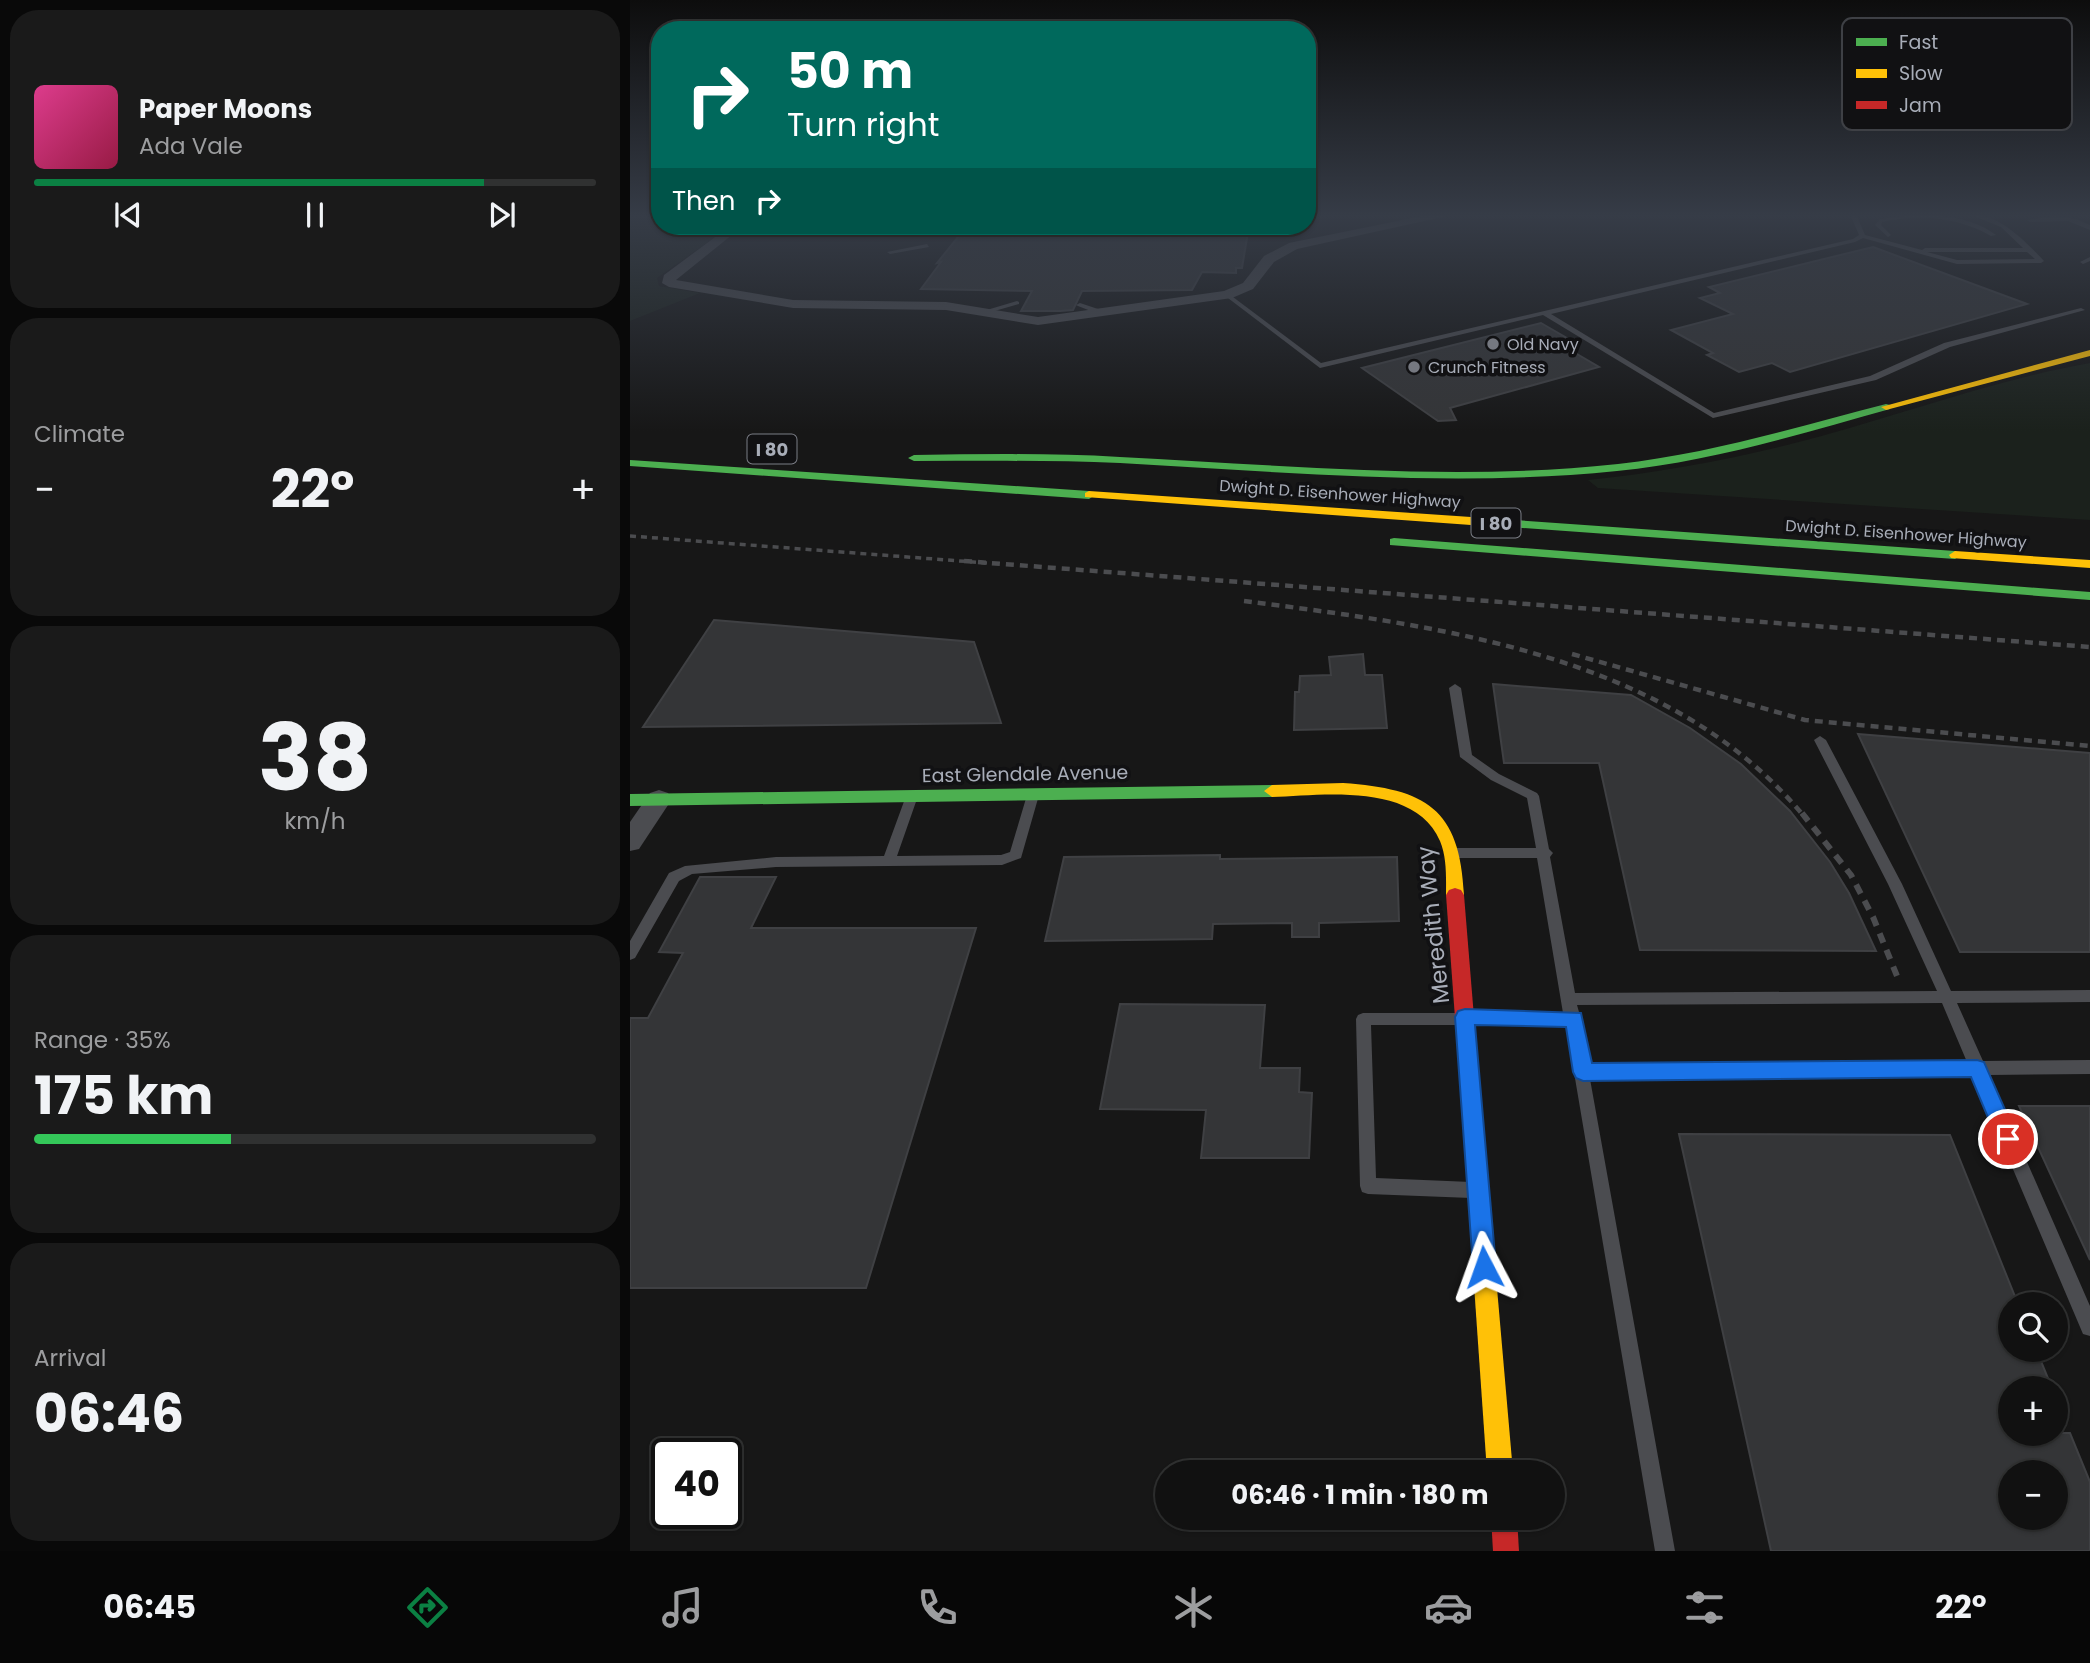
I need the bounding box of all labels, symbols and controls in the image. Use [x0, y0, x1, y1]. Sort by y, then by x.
legend [1842, 18, 2072, 130]
text: Fast [1899, 29, 1938, 56]
text: 50 m [787, 37, 913, 105]
icon: right [672, 49, 763, 140]
text: Slow [1899, 60, 1943, 87]
text: Paper Moons [139, 91, 312, 127]
text: Jam [1899, 92, 1941, 119]
text: Turn right [787, 102, 939, 147]
text: Ada Vale [139, 130, 243, 162]
icon: right [749, 182, 787, 220]
text: Then [672, 183, 735, 219]
icon: previous [109, 196, 147, 234]
icon: pause [296, 196, 334, 234]
icon: next [483, 196, 521, 234]
place label: Old Navy [1507, 333, 1579, 356]
marker: Old Navy [1485, 336, 1501, 352]
place label: Crunch Fitness [1428, 356, 1546, 379]
marker: Crunch Fitness [1406, 359, 1422, 375]
text: Climate [34, 418, 125, 450]
road number: I 80 [748, 434, 796, 463]
text: 22° [271, 453, 354, 526]
text: − [34, 463, 55, 516]
text: + [570, 463, 596, 516]
street label: Dwight D. Eisenhower Highway [1219, 474, 1461, 514]
road number: I 80 [1472, 508, 1520, 538]
street label: Dwight D. Eisenhower Highway [1785, 514, 2027, 554]
text: 38 [258, 694, 372, 822]
street label: East Glendale Avenue [922, 759, 1128, 789]
text: km/h [284, 805, 346, 837]
street label: Meredith Way [1409, 845, 1457, 1005]
text: Range · 35% [34, 1024, 171, 1056]
text: 175 km [34, 1059, 213, 1132]
pin [1978, 1109, 2038, 1169]
icon: arrive [1989, 1120, 2027, 1158]
position arrow [1447, 1230, 1521, 1304]
map controls [1998, 1292, 2068, 1530]
button: search [1998, 1292, 2068, 1362]
text: Arrival [34, 1342, 106, 1374]
button: + [1998, 1376, 2068, 1446]
text: 06:46 [34, 1377, 184, 1450]
speed limit sign: 40 [651, 1438, 742, 1529]
button: − [1998, 1460, 2068, 1530]
text: 06:46 · 1 min · 180 m [1231, 1477, 1489, 1513]
icon: directions [403, 1583, 452, 1632]
icon: music [658, 1583, 707, 1632]
icon: phone [913, 1583, 962, 1632]
icon: climate [1169, 1583, 1218, 1632]
icon: car [1424, 1583, 1473, 1632]
icon: filters [1680, 1583, 1729, 1632]
text: 06:45 [103, 1584, 196, 1629]
text: 22° [1935, 1584, 1987, 1629]

